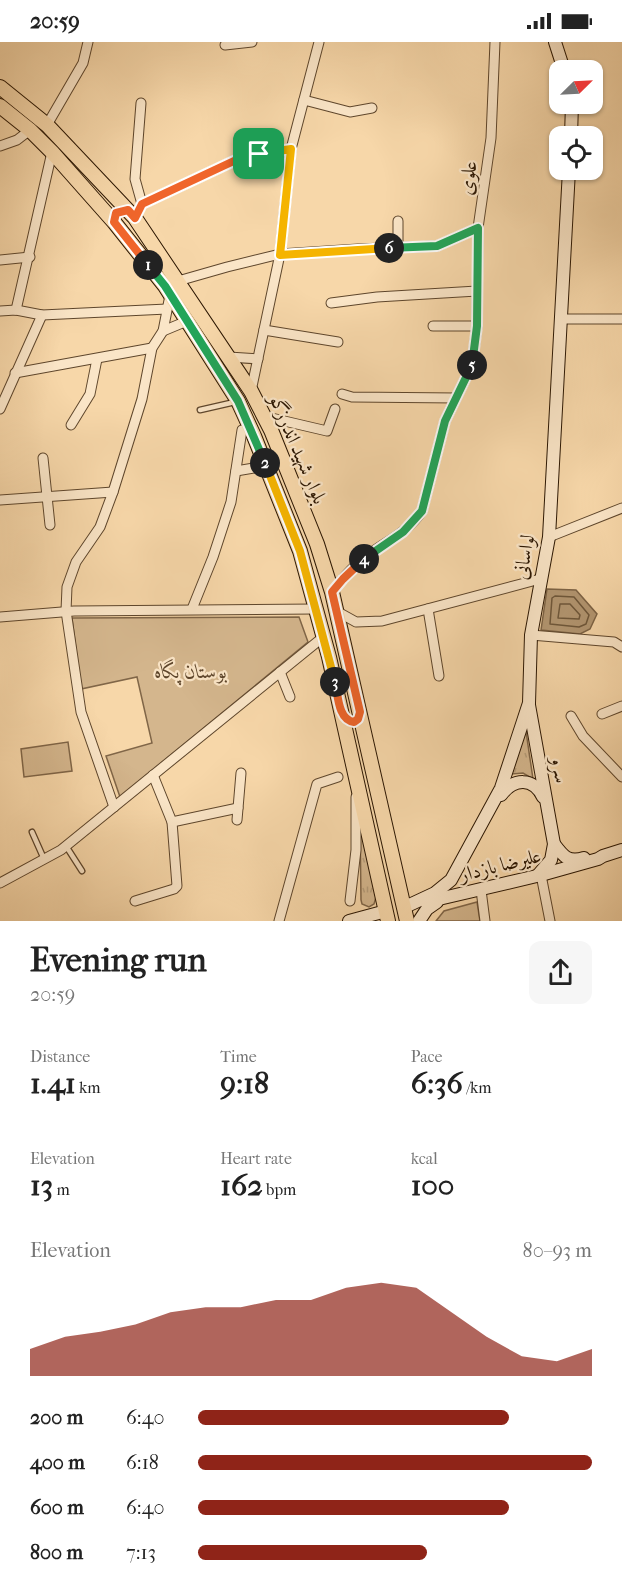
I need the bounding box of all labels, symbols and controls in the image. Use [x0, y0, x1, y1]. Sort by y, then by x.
text: 20:59 [30, 8, 80, 34]
north arrow [549, 60, 603, 114]
map controls [549, 60, 603, 180]
button: locate [549, 126, 603, 180]
pin [233, 128, 284, 179]
icon: arrive [242, 137, 275, 170]
street label: علوی [454, 159, 483, 197]
pin: 6 [374, 233, 404, 263]
text: 6 [385, 238, 393, 257]
pin: 1 [133, 250, 163, 280]
text: 1 [145, 255, 151, 274]
pin: 5 [457, 350, 487, 380]
text: 5 [469, 355, 475, 374]
street label: بلوار شهید اندرزگو [263, 389, 331, 508]
pin: 2 [250, 448, 280, 478]
text: 2 [261, 453, 269, 472]
street label: لواسانی [509, 533, 540, 582]
pin: 4 [349, 544, 379, 574]
text: 4 [359, 549, 369, 568]
park label: بوستان پگاه [155, 658, 228, 686]
pin: 3 [320, 667, 350, 697]
text: 3 [332, 672, 338, 691]
street label: سرو [544, 753, 574, 785]
street label: علیرضا بازدار [455, 844, 543, 887]
text: Evening run [30, 941, 207, 980]
button: share [529, 941, 592, 1004]
text: 20:59 [30, 983, 75, 1006]
text: Distance [30, 1047, 90, 1066]
text: Time [220, 1047, 257, 1066]
text: Pace [411, 1047, 443, 1066]
text: 1.41 [30, 1066, 76, 1101]
text: 9:18 [220, 1066, 269, 1101]
text: 6:36 [411, 1066, 463, 1101]
text: km [76, 1078, 101, 1097]
text: /km [463, 1078, 492, 1097]
text: Elevation [30, 1149, 95, 1168]
text: Heart rate [220, 1149, 292, 1168]
text: kcal [411, 1149, 438, 1168]
text: 13 [30, 1168, 53, 1203]
text: 162 [220, 1168, 263, 1203]
text: 100 [411, 1168, 454, 1203]
text: m [53, 1180, 70, 1199]
text: bpm [263, 1180, 296, 1199]
text: Elevation [30, 1239, 111, 1262]
text: 80–93 m [523, 1239, 592, 1262]
text: 200 m [30, 1406, 83, 1429]
text: 6:40 [126, 1406, 165, 1429]
text: 400 m [30, 1451, 85, 1474]
text: 6:18 [126, 1451, 159, 1474]
text: 600 m [30, 1496, 84, 1519]
text: 6:40 [126, 1496, 165, 1519]
text: 800 m [30, 1541, 83, 1564]
text: 7:13 [126, 1541, 156, 1564]

